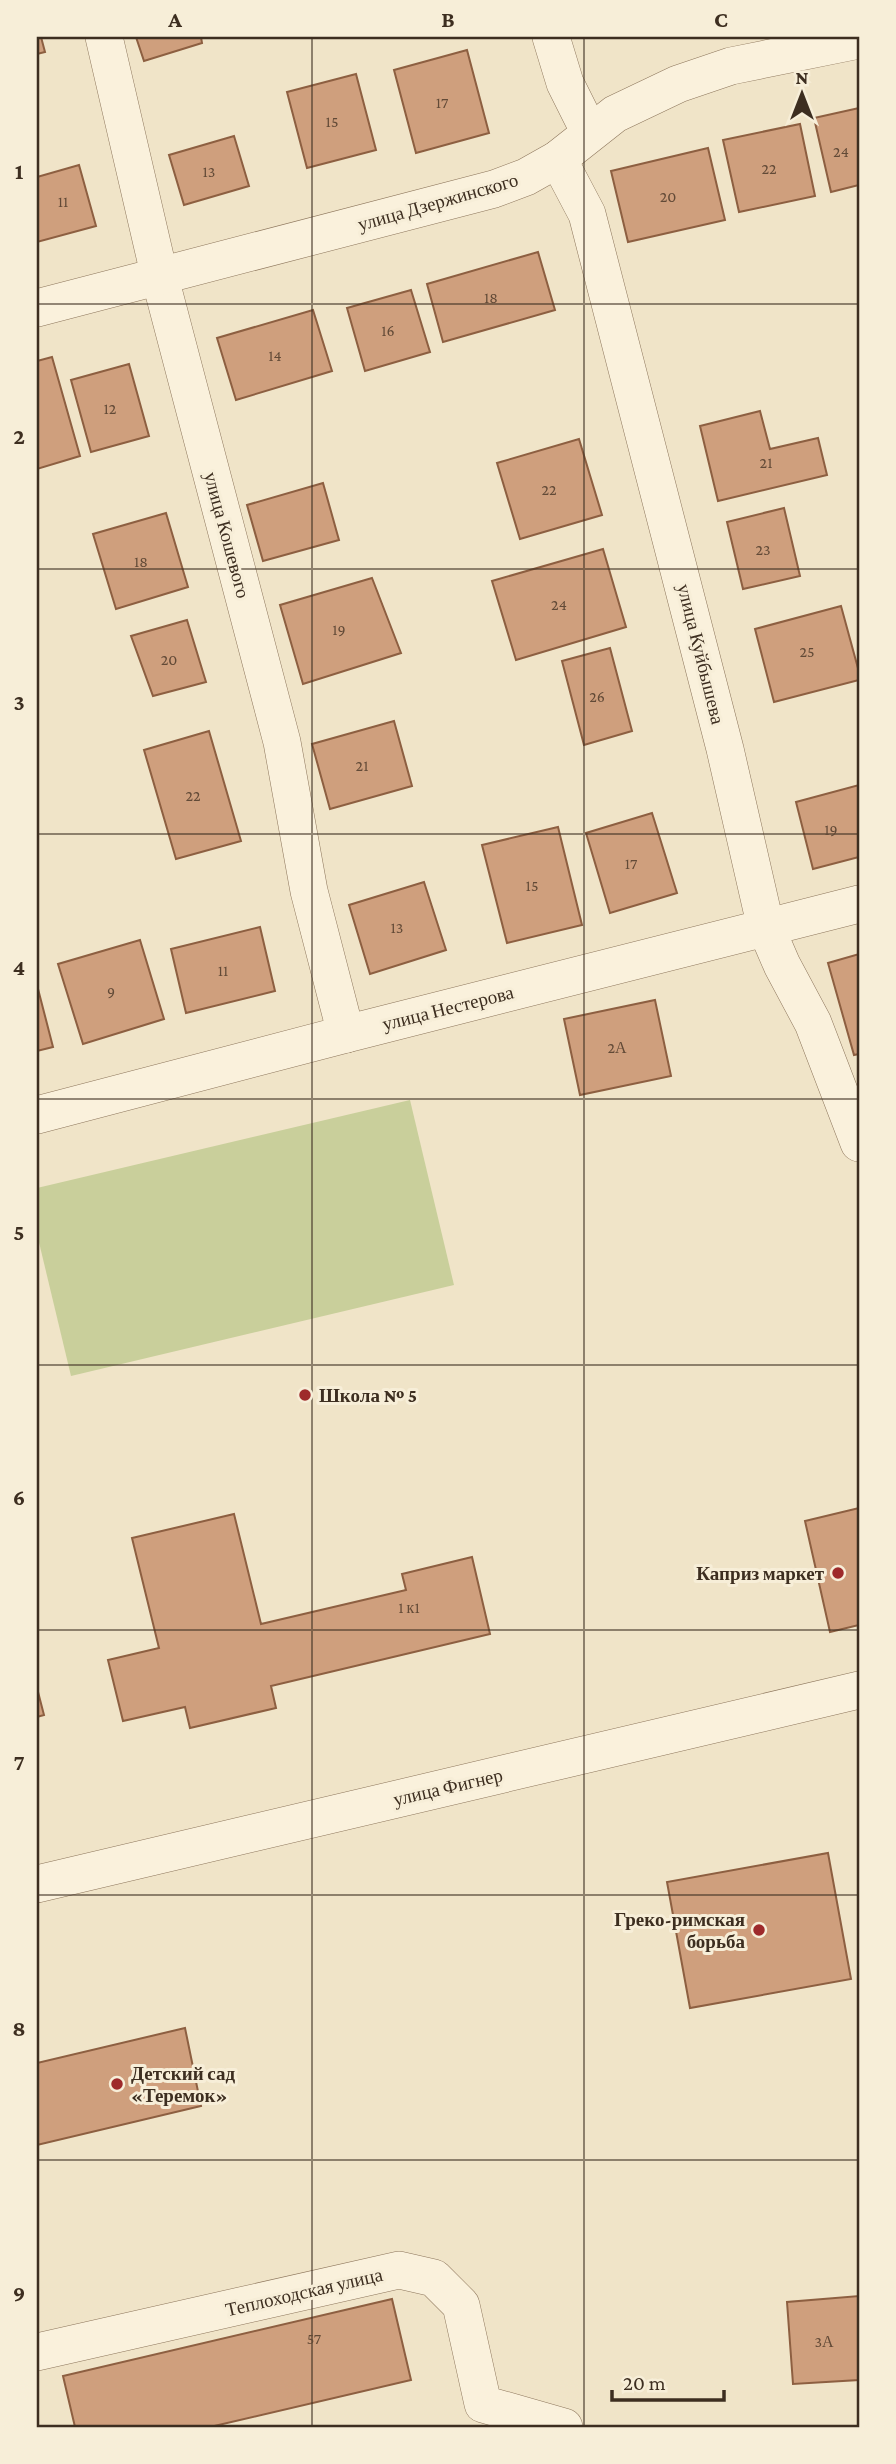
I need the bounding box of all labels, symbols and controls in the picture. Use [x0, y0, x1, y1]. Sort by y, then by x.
text: A [167, 6, 182, 32]
text: B [441, 6, 455, 32]
text: C [714, 6, 728, 32]
north arrow [766, 60, 836, 130]
text: N [796, 67, 809, 88]
house number: 17 [436, 94, 449, 111]
house number: 15 [326, 113, 338, 130]
house number: 24 [833, 143, 849, 160]
text: 1 [15, 158, 24, 184]
house number: 22 [761, 160, 777, 177]
house number: 13 [203, 163, 215, 180]
street label: улица Дзержинского [355, 169, 521, 235]
house number: 20 [660, 188, 676, 205]
house number: 11 [58, 193, 68, 210]
house number: 18 [484, 289, 498, 306]
house number: 16 [381, 322, 395, 339]
house number: 14 [268, 347, 282, 364]
house number: 12 [104, 400, 117, 417]
text: 2 [13, 423, 25, 449]
house number: 21 [760, 454, 772, 471]
street label: улица Кошевого [200, 470, 254, 600]
house number: 22 [541, 481, 557, 498]
house number: 23 [755, 541, 771, 558]
house number: 18 [134, 553, 148, 570]
street label: улица Куйбышева [673, 582, 729, 727]
house number: 24 [551, 596, 567, 613]
house number: 19 [332, 621, 346, 638]
house number: 25 [799, 643, 815, 660]
house number: 20 [161, 651, 177, 668]
house number: 26 [589, 688, 605, 705]
text: 3 [13, 689, 25, 715]
house number: 21 [356, 757, 368, 774]
house number: 22 [185, 787, 201, 804]
house number: 19 [824, 821, 838, 838]
house number: 17 [625, 855, 638, 872]
house number: 15 [526, 877, 538, 894]
house number: 13 [391, 919, 403, 936]
text: 4 [13, 954, 25, 980]
house number: 11 [218, 962, 228, 979]
street label: улица Нестерова [380, 981, 516, 1034]
house number: 9 [107, 983, 115, 1000]
house number: 2А [607, 1039, 627, 1056]
text: 5 [13, 1219, 25, 1245]
place label: Школа № 5 [319, 1385, 417, 1406]
marker: Школа № 5 [297, 1387, 313, 1403]
text: 6 [13, 1484, 25, 1510]
place label: Каприз маркет [696, 1563, 825, 1584]
marker: Каприз маркет [830, 1565, 846, 1581]
house number: 1 к1 [398, 1599, 420, 1616]
text: 7 [13, 1749, 25, 1775]
street label: улица Фигнер [391, 1764, 505, 1810]
place label: Греко-римская борьба [614, 1909, 745, 1952]
marker: Греко-римская борьба [751, 1922, 767, 1938]
text: 8 [12, 2015, 26, 2041]
place label: Детский сад «Теремок» [131, 2063, 235, 2106]
marker: Детский сад «Теремок» [109, 2076, 125, 2092]
street label: Теплоходская улица [223, 2264, 385, 2320]
text: 9 [13, 2280, 25, 2306]
house number: 57 [307, 2330, 322, 2347]
house number: 3А [814, 2333, 834, 2350]
scale bar [612, 2359, 724, 2403]
text: 20 m [623, 2371, 666, 2395]

